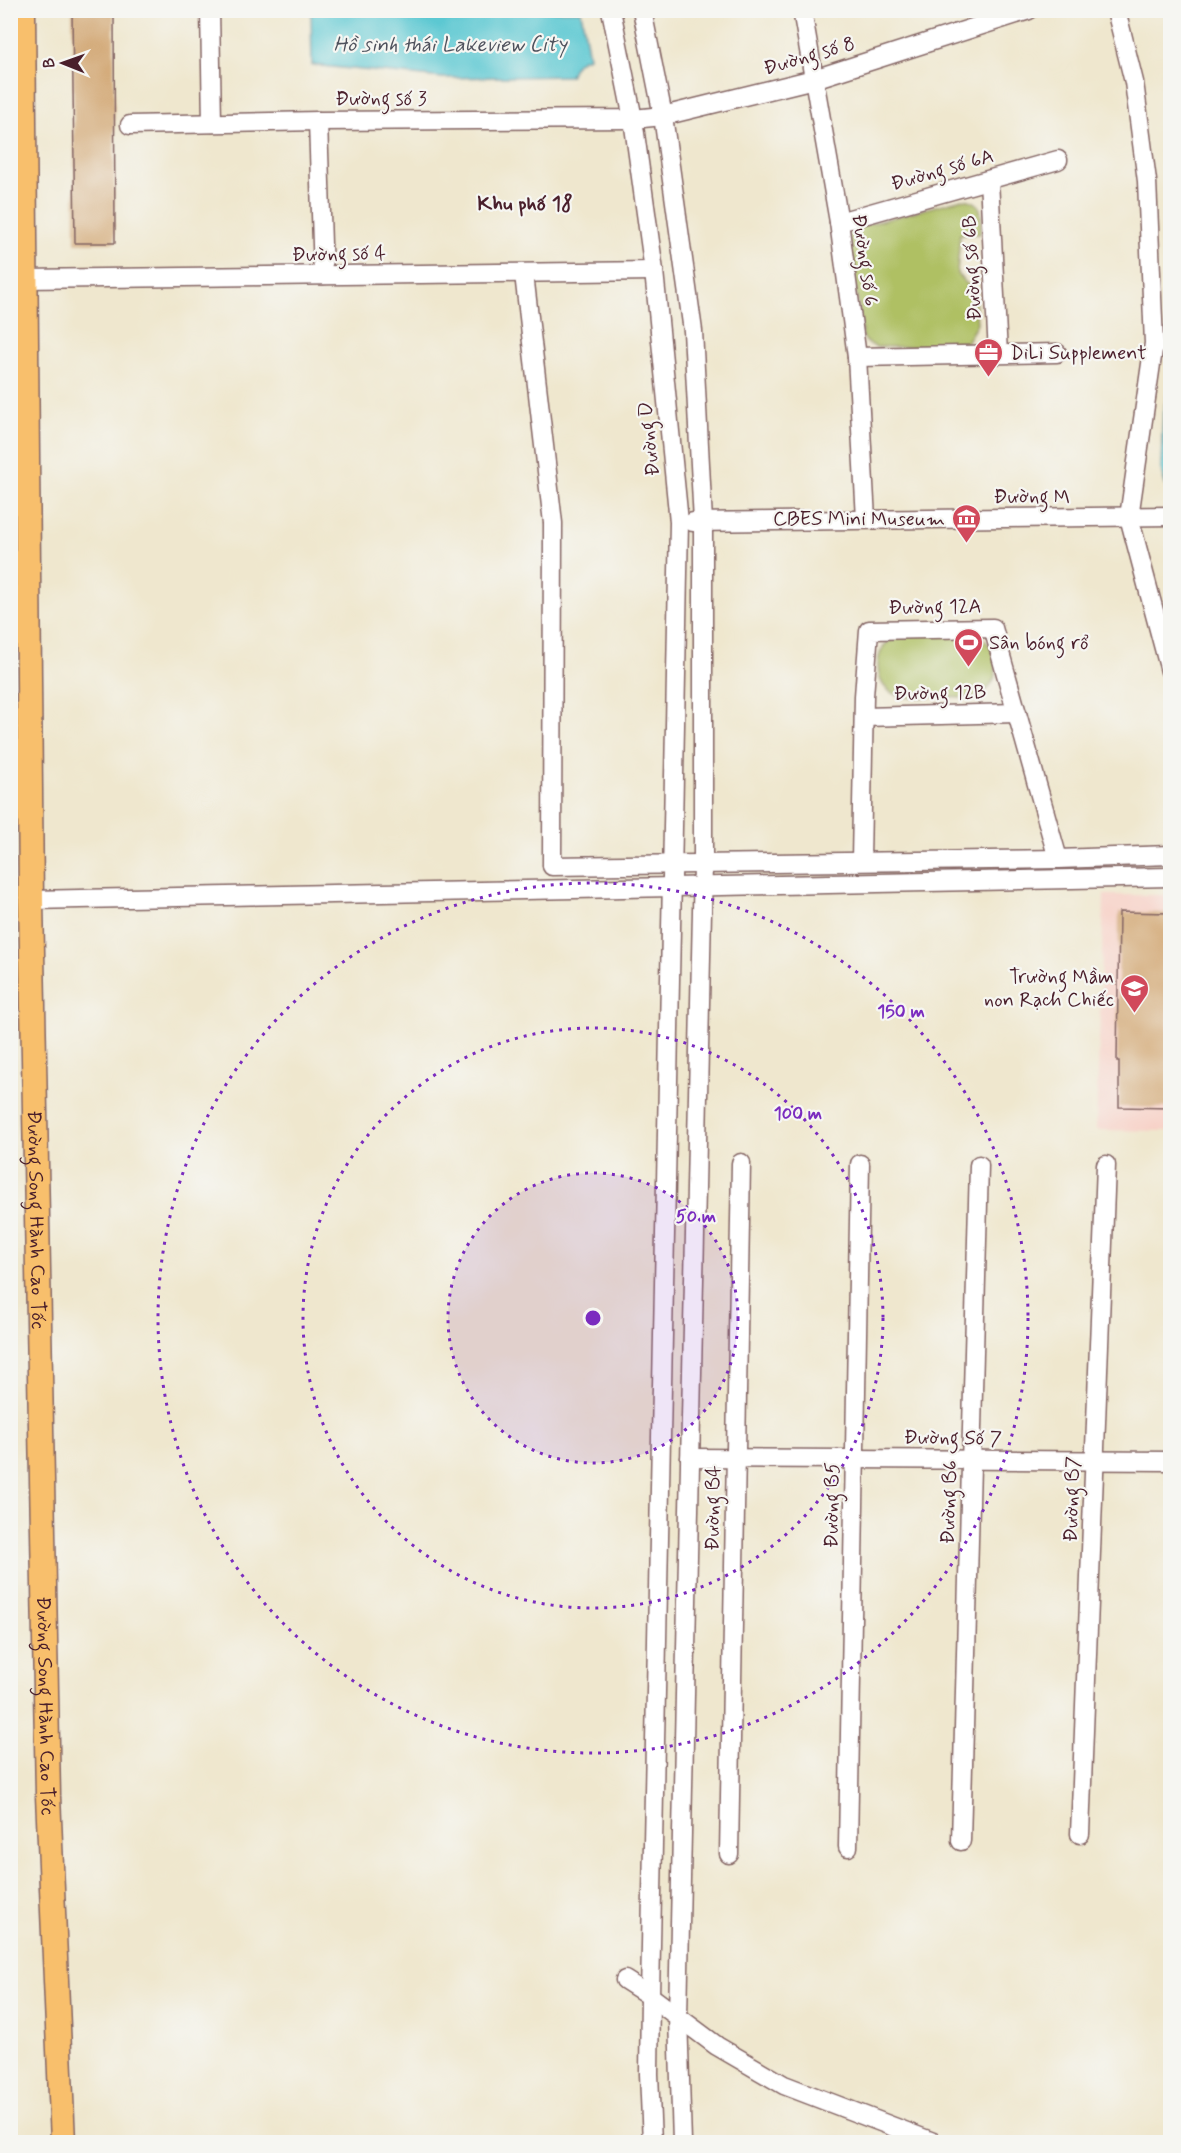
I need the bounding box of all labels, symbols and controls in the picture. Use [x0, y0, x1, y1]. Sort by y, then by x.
water label: Hồ sinh thái Lakeview City [333, 31, 569, 59]
street label: Đường số 8 [761, 31, 859, 84]
north arrow [33, 33, 93, 93]
text: B [39, 58, 60, 68]
street label: Đường số 3 [335, 86, 427, 115]
street label: Đường số 6A [888, 143, 998, 200]
district label: Khu phố 18 [477, 190, 573, 218]
street label: Đường số 6 [843, 212, 884, 308]
street label: Đường số 6B [956, 214, 991, 321]
street label: Đường số 4 [292, 240, 387, 271]
office icon: DiLi Supplement [973, 336, 1005, 378]
place label: DiLi Supplement [1010, 340, 1147, 367]
street label: Đường D [632, 400, 669, 478]
street label: Đường M [994, 484, 1070, 513]
museum icon: CBES Mini Museum [950, 502, 982, 544]
place label: CBES Mini Museum [773, 506, 945, 533]
street label: Đường 12A [888, 593, 982, 624]
sports icon: Sân bóng rổ [952, 626, 984, 668]
place label: Sân bóng rổ [989, 630, 1089, 659]
street label: Đường 12B [893, 679, 987, 710]
place label: Trường Mầm non Rạch Chiếc [984, 964, 1114, 1014]
school or university icon: Trường Mầm non Rạch Chiếc [1119, 972, 1151, 1014]
text: 150 m [877, 1000, 925, 1024]
text: 100 m [774, 1102, 822, 1126]
street label: Đường Song Hành Cao Tốc [19, 1110, 51, 1330]
text: 50 m [676, 1205, 716, 1229]
centre of rings [583, 1308, 603, 1328]
street label: Đường Số 7 [904, 1424, 1002, 1455]
street label: Đường B7 [1058, 1456, 1089, 1543]
street label: Đường B6 [935, 1460, 966, 1545]
street label: Đường B5 [818, 1462, 849, 1548]
street label: Đường B4 [699, 1465, 730, 1551]
street label: Đường Song Hành Cao Tốc [28, 1596, 61, 1816]

